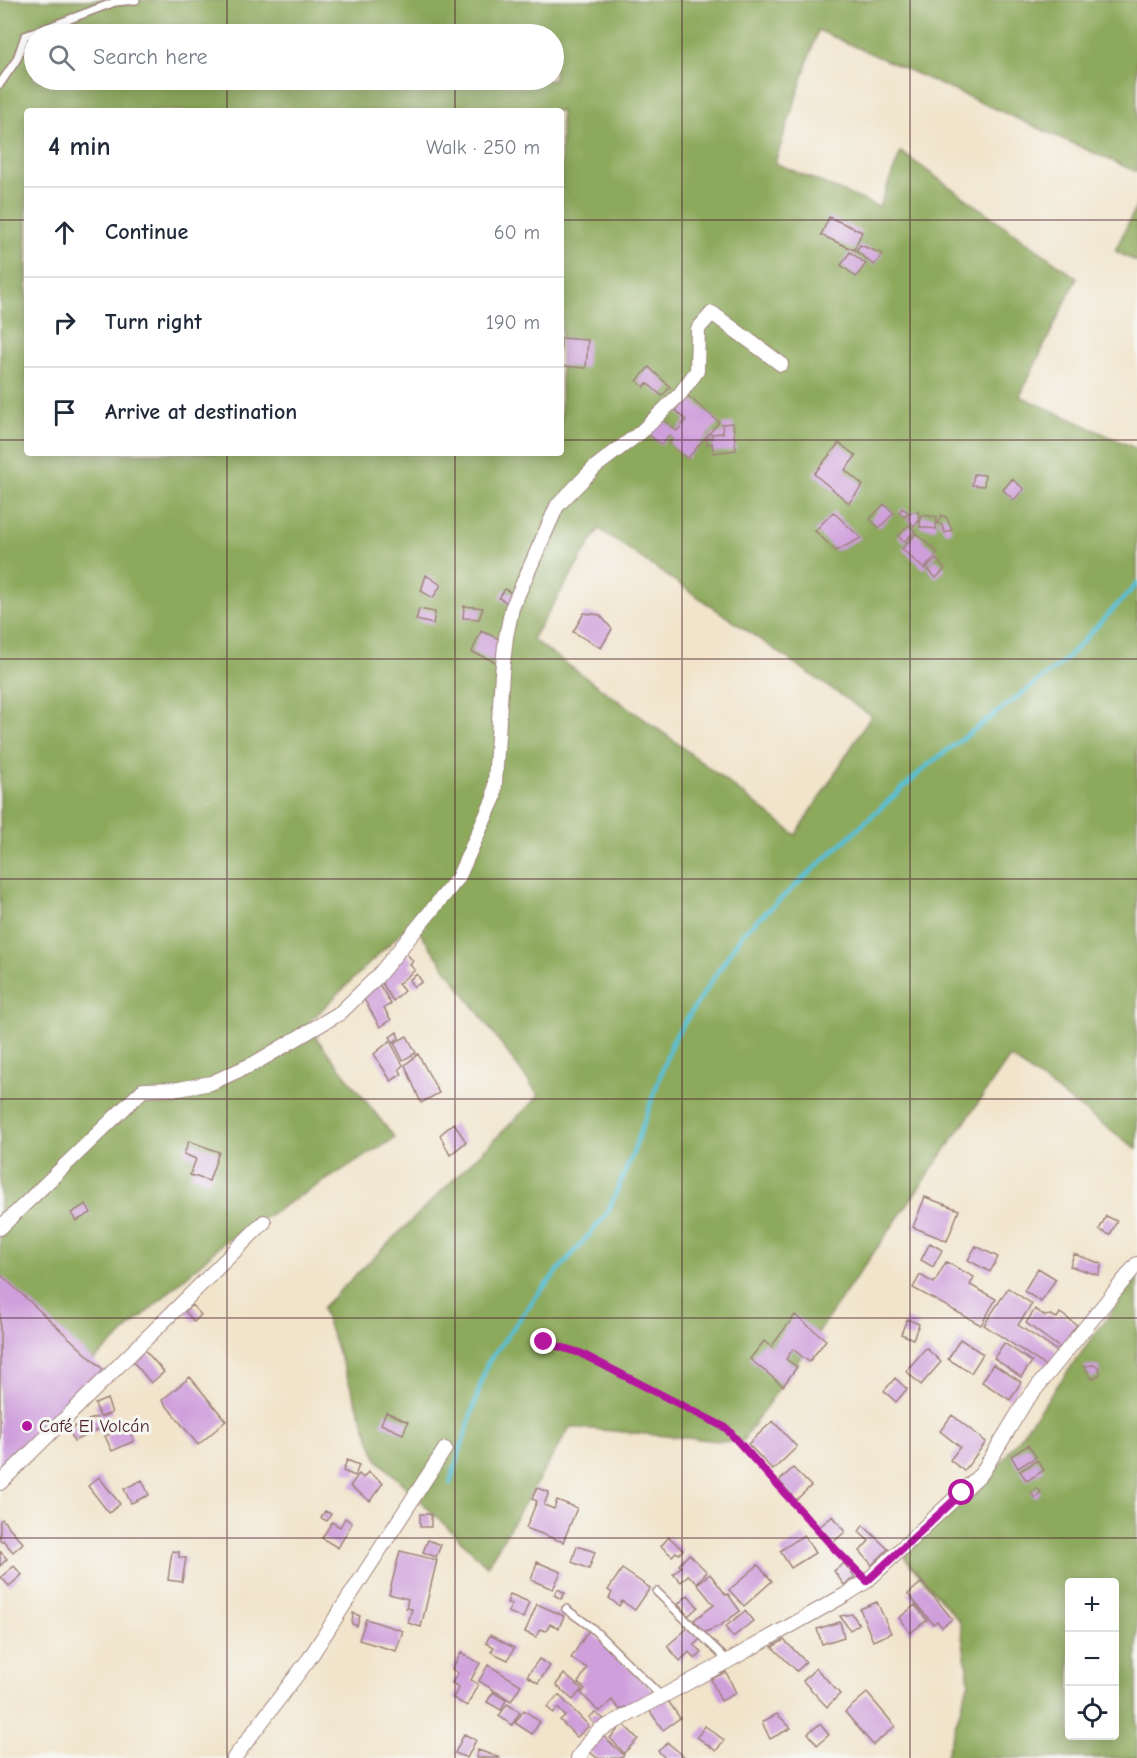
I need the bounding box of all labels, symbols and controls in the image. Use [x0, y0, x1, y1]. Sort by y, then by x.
search box [24, 24, 564, 90]
icon: search [45, 41, 78, 74]
text: Search here [93, 44, 208, 70]
text: 4 min [48, 132, 111, 162]
text: Walk · 250 m [426, 136, 540, 159]
icon: ahead [48, 216, 81, 249]
text: Continue [105, 219, 188, 245]
text: 60 m [494, 221, 540, 244]
icon: right [48, 306, 81, 339]
text: Turn right [105, 309, 202, 335]
text: 190 m [486, 311, 540, 334]
icon: arrive [48, 396, 81, 429]
text: Arrive at destination [105, 399, 297, 425]
route end [530, 1328, 556, 1354]
place label: Café El Volcán [39, 1416, 150, 1437]
marker: Café El Volcán [20, 1419, 34, 1433]
route start [948, 1479, 974, 1505]
map controls [1065, 1578, 1119, 1740]
button: + [1065, 1578, 1119, 1632]
button: − [1065, 1632, 1119, 1686]
button: locate [1065, 1686, 1119, 1740]

